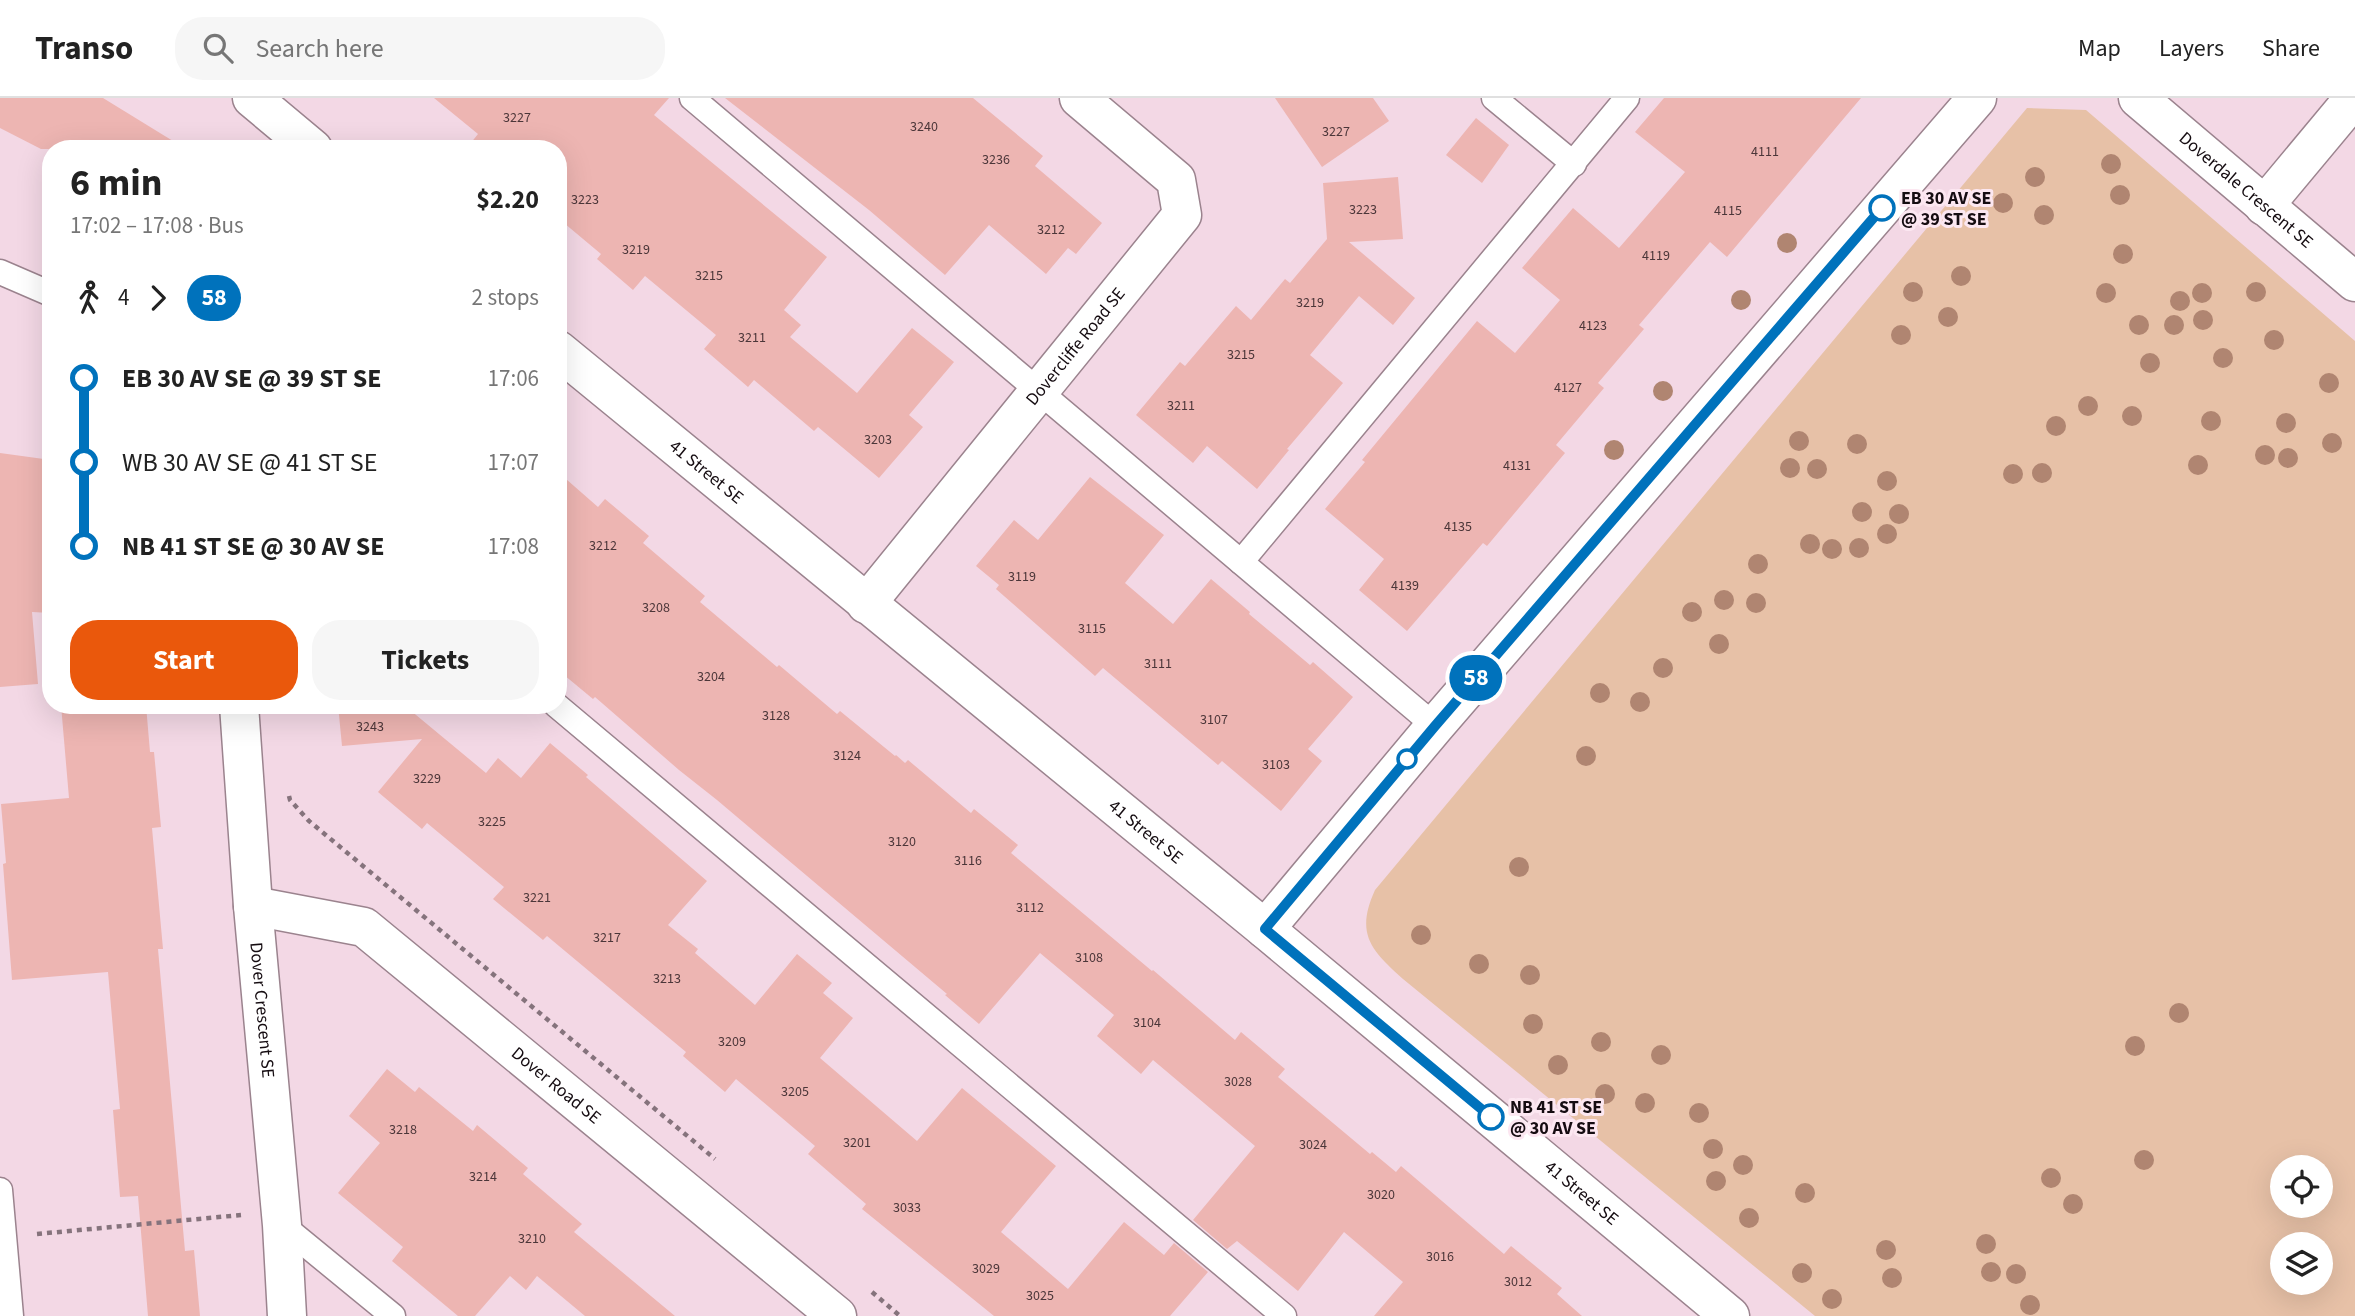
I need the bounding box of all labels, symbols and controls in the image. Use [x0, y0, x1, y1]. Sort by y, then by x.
search box [175, 17, 665, 80]
text: Transo [35, 25, 133, 72]
icon: search [199, 29, 237, 67]
text: Search here [255, 30, 384, 67]
text: Map [2078, 31, 2121, 66]
text: Layers [2159, 31, 2224, 66]
text: Share [2262, 31, 2320, 66]
house number: 3227 [503, 108, 531, 128]
house number: 3240 [910, 117, 938, 137]
house number: 3227 [1322, 122, 1350, 142]
street label: Doverdale Crescent SE [2174, 126, 2318, 254]
house number: 4111 [1751, 142, 1779, 162]
house number: 3236 [982, 150, 1010, 170]
text: 6 min [70, 156, 162, 210]
text: $2.20 [476, 181, 539, 218]
place label: EB 30 AV SE @ 39 ST SE [1901, 186, 1991, 232]
house number: 3223 [571, 190, 599, 210]
marker: EB 30 AV SE @ 39 ST SE [1869, 195, 1895, 221]
house number: 3223 [1349, 200, 1377, 220]
house number: 4115 [1714, 201, 1742, 221]
text: 17:02 – 17:08 · Bus [70, 209, 244, 242]
house number: 3212 [1037, 220, 1065, 240]
house number: 3219 [622, 240, 650, 260]
house number: 4119 [1642, 246, 1670, 266]
house number: 3215 [695, 266, 723, 286]
icon: walk [70, 279, 108, 317]
icon: forward [139, 279, 177, 317]
text: 58 [201, 280, 227, 315]
text: 4 [118, 281, 129, 314]
text: 2 stops [472, 281, 539, 314]
street label: Dovercliffe Road SE [1020, 282, 1131, 411]
house number: 3219 [1296, 293, 1324, 313]
house number: 4123 [1579, 316, 1607, 336]
house number: 3211 [738, 328, 766, 348]
house number: 3215 [1227, 345, 1255, 365]
text: EB 30 AV SE @ 39 ST SE [122, 360, 381, 397]
text: 17:06 [488, 362, 539, 395]
house number: 4127 [1554, 378, 1582, 398]
house number: 3211 [1167, 396, 1195, 416]
house number: 3203 [864, 430, 892, 450]
street label: 41 Street SE [664, 434, 749, 510]
text: WB 30 AV SE @ 41 ST SE [122, 444, 377, 481]
text: 17:07 [488, 446, 539, 479]
house number: 4131 [1503, 456, 1531, 476]
house number: 4135 [1444, 517, 1472, 537]
text: NB 41 ST SE @ 30 AV SE [122, 528, 384, 565]
text: 17:08 [488, 530, 539, 563]
house number: 3212 [589, 536, 617, 556]
house number: 3119 [1008, 567, 1036, 587]
house number: 4139 [1391, 576, 1419, 596]
house number: 3208 [642, 598, 670, 618]
house number: 3115 [1078, 619, 1106, 639]
button: Start [70, 620, 298, 700]
button: Tickets [312, 620, 539, 700]
house number: 3111 [1144, 654, 1172, 674]
line badge: 58 [1444, 655, 1508, 701]
text: 58 [1463, 660, 1489, 695]
house number: 3204 [697, 667, 725, 687]
house number: 3128 [762, 706, 790, 726]
house number: 3107 [1200, 710, 1228, 730]
house number: 3243 [356, 717, 384, 737]
house number: 3124 [833, 746, 861, 766]
unlabelled marker [1397, 749, 1417, 769]
house number: 3103 [1262, 755, 1290, 775]
house number: 3229 [413, 769, 441, 789]
street label: 41 Street SE [1103, 794, 1188, 870]
house number: 3225 [478, 812, 506, 832]
house number: 3120 [888, 832, 916, 852]
house number: 3116 [954, 851, 982, 871]
house number: 3221 [523, 888, 551, 908]
house number: 3112 [1016, 898, 1044, 918]
house number: 3217 [593, 928, 621, 948]
street label: Dover Crescent SE [243, 941, 281, 1079]
house number: 3108 [1075, 948, 1103, 968]
house number: 3213 [653, 969, 681, 989]
house number: 3104 [1133, 1013, 1161, 1033]
house number: 3209 [718, 1032, 746, 1052]
street label: Dover Road SE [506, 1041, 606, 1130]
house number: 3028 [1224, 1072, 1252, 1092]
house number: 3205 [781, 1082, 809, 1102]
place label: NB 41 ST SE @ 30 AV SE [1510, 1095, 1602, 1141]
marker: NB 41 ST SE @ 30 AV SE [1478, 1104, 1504, 1130]
house number: 3218 [389, 1120, 417, 1140]
house number: 3201 [843, 1133, 871, 1153]
house number: 3024 [1299, 1135, 1327, 1155]
street label: 41 Street SE [1539, 1155, 1624, 1231]
map controls [2270, 1155, 2333, 1295]
button: locate [2270, 1155, 2333, 1218]
house number: 3214 [469, 1167, 497, 1187]
house number: 3020 [1367, 1185, 1395, 1205]
house number: 3033 [893, 1198, 921, 1218]
house number: 3210 [518, 1229, 546, 1249]
button: layers [2270, 1232, 2333, 1295]
house number: 3016 [1426, 1247, 1454, 1267]
house number: 3029 [972, 1259, 1000, 1279]
house number: 3012 [1504, 1272, 1532, 1292]
house number: 3025 [1026, 1286, 1054, 1306]

